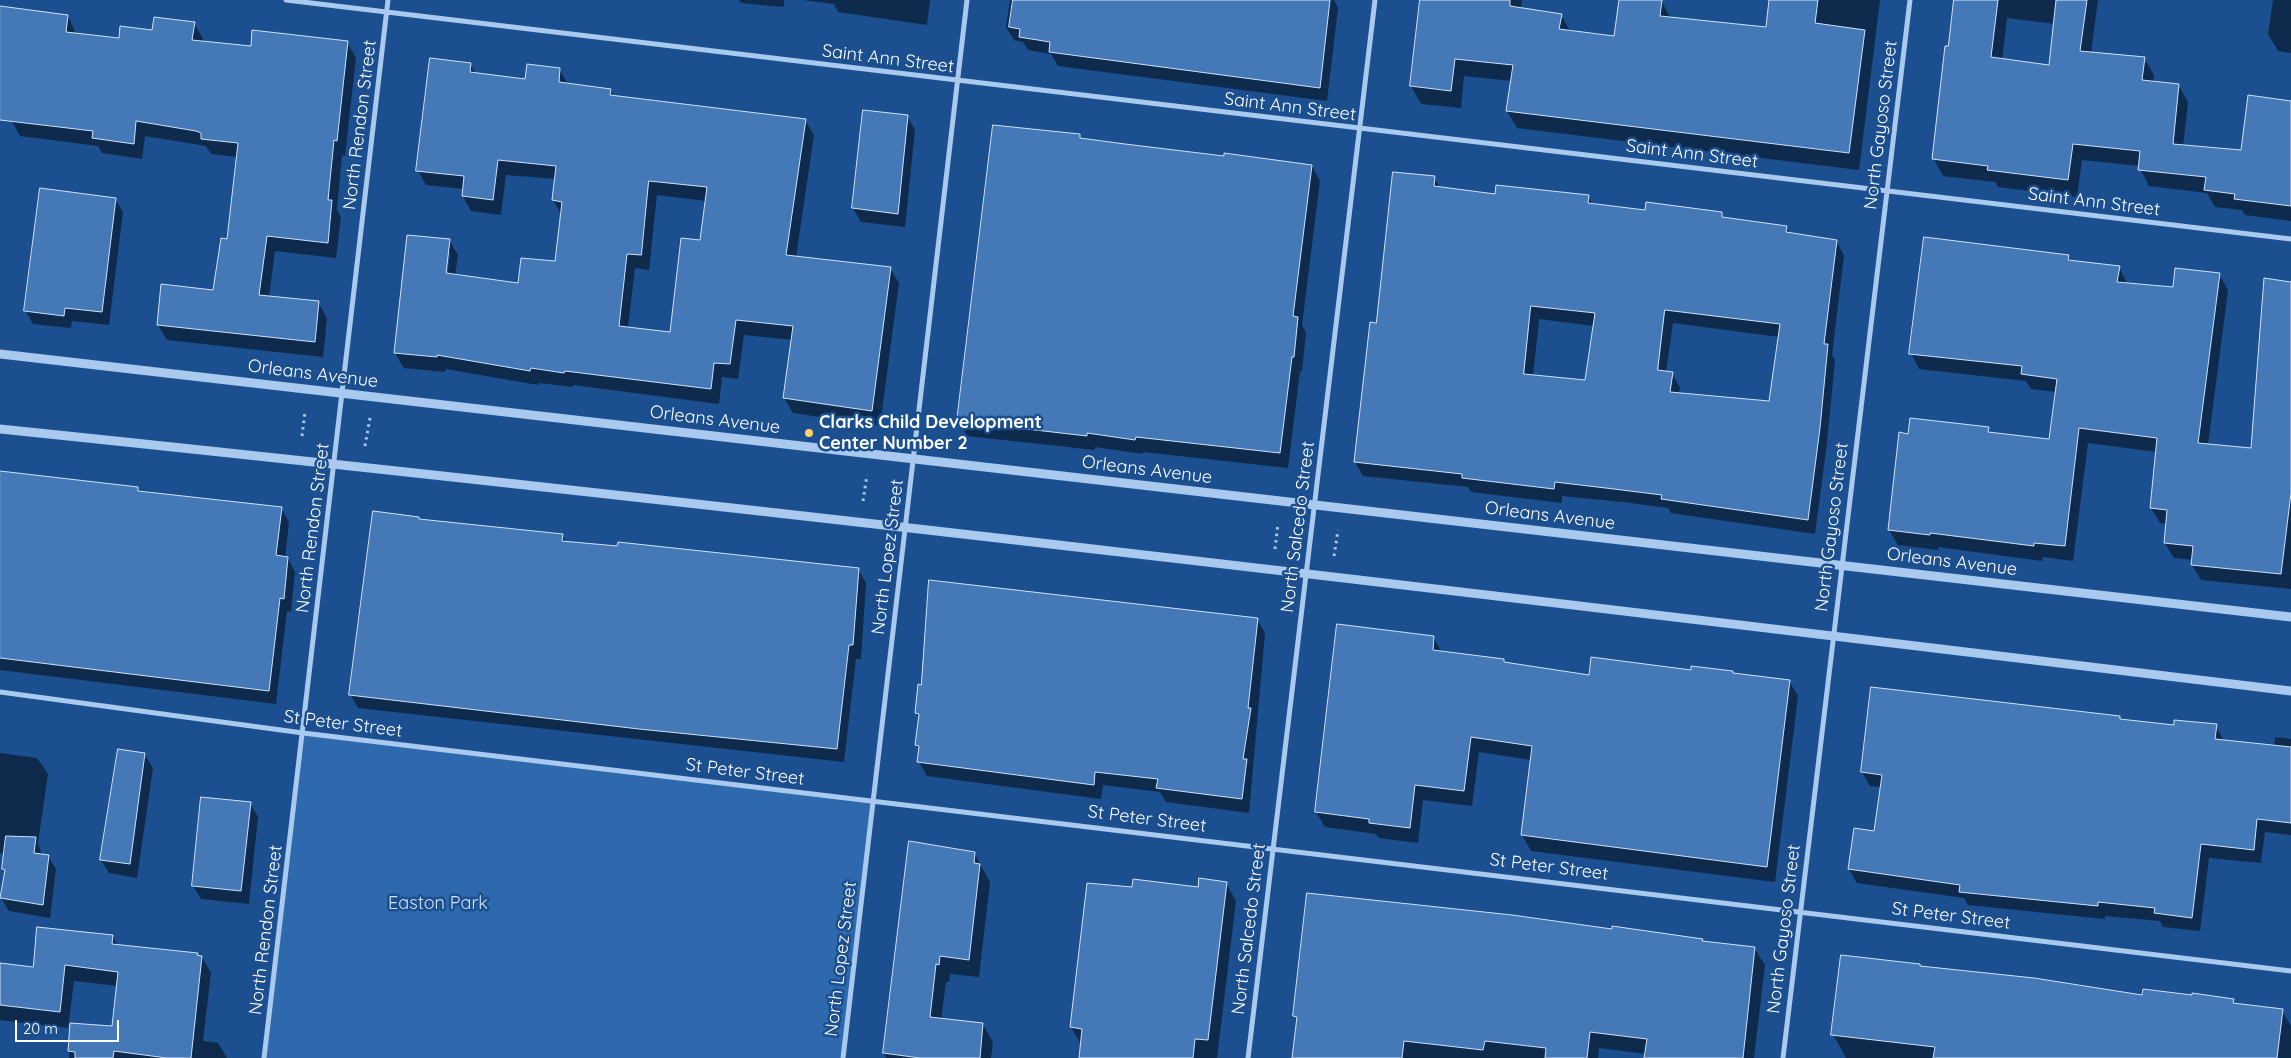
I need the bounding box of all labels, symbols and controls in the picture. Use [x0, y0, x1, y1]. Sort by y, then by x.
street label: North Rendon Street [339, 39, 381, 211]
street label: North Gayoso Street [1860, 39, 1902, 211]
street label: Saint Ann Street [821, 40, 955, 78]
street label: Saint Ann Street [1223, 88, 1357, 126]
street label: Saint Ann Street [1625, 135, 1759, 173]
street label: Saint Ann Street [2027, 183, 2161, 221]
street label: Orleans Avenue [247, 355, 379, 393]
street label: Orleans Avenue [649, 401, 781, 439]
place label: Clarks Child Development Center Number 2 [819, 412, 1042, 454]
marker: Clarks Child Development Center Number 2 [803, 427, 815, 439]
street label: North Salcedo Street [1277, 440, 1319, 614]
street label: North Gayoso Street [1811, 441, 1853, 613]
street label: North Rendon Street [292, 442, 334, 614]
street label: Orleans Avenue [1081, 451, 1213, 489]
street label: North Lopez Street [868, 478, 908, 636]
street label: Orleans Avenue [1484, 497, 1616, 535]
street label: Orleans Avenue [1886, 543, 2018, 581]
street label: St Peter Street [283, 706, 403, 742]
street label: St Peter Street [685, 754, 805, 790]
street label: St Peter Street [1087, 801, 1207, 837]
street label: North Salcedo Street [1228, 842, 1270, 1016]
street label: North Gayoso Street [1763, 843, 1805, 1015]
street label: North Rendon Street [245, 844, 287, 1016]
street label: St Peter Street [1489, 849, 1609, 885]
street label: North Lopez Street [821, 880, 861, 1038]
park label: Easton Park [388, 893, 488, 915]
street label: St Peter Street [1891, 898, 2011, 934]
scale bar [18, 1010, 121, 1042]
text: 20 m [23, 1019, 58, 1038]

